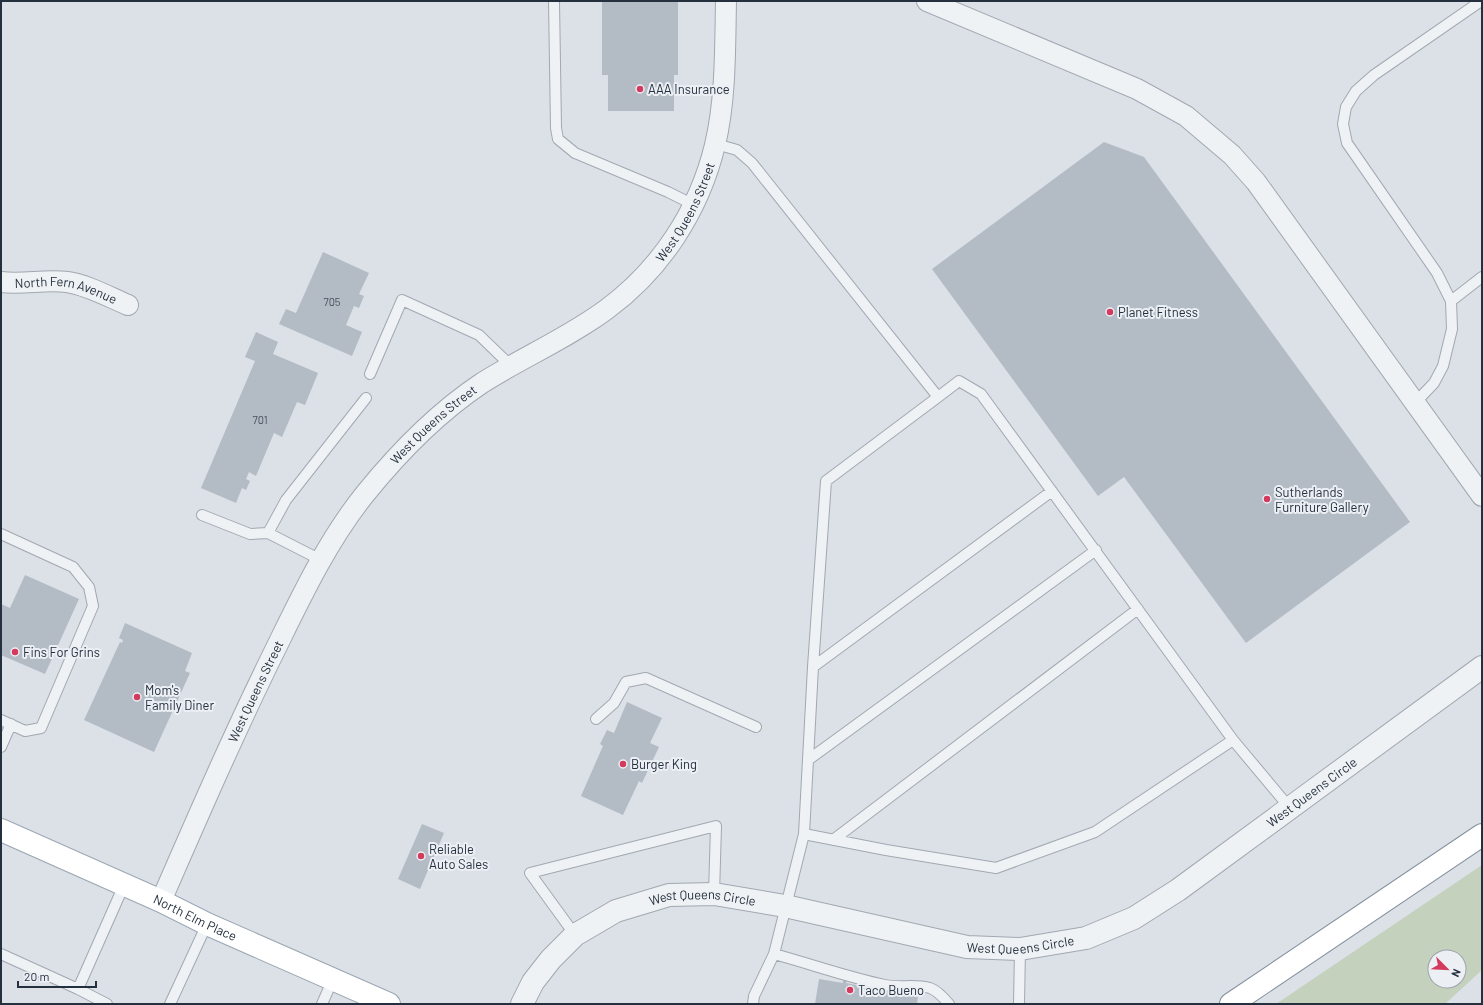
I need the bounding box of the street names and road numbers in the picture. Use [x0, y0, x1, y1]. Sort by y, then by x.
street label: West Queens Street [652, 160, 718, 265]
street label: North Fern Avenue [14, 273, 120, 307]
street label: West Queens Street [387, 381, 480, 467]
street label: West Queens Street [224, 638, 286, 745]
street label: West Queens Circle [1263, 754, 1360, 830]
street label: West Queens Circle [647, 886, 757, 909]
street label: North Elm Place [151, 891, 239, 944]
street label: West Queens Circle [966, 932, 1075, 957]

